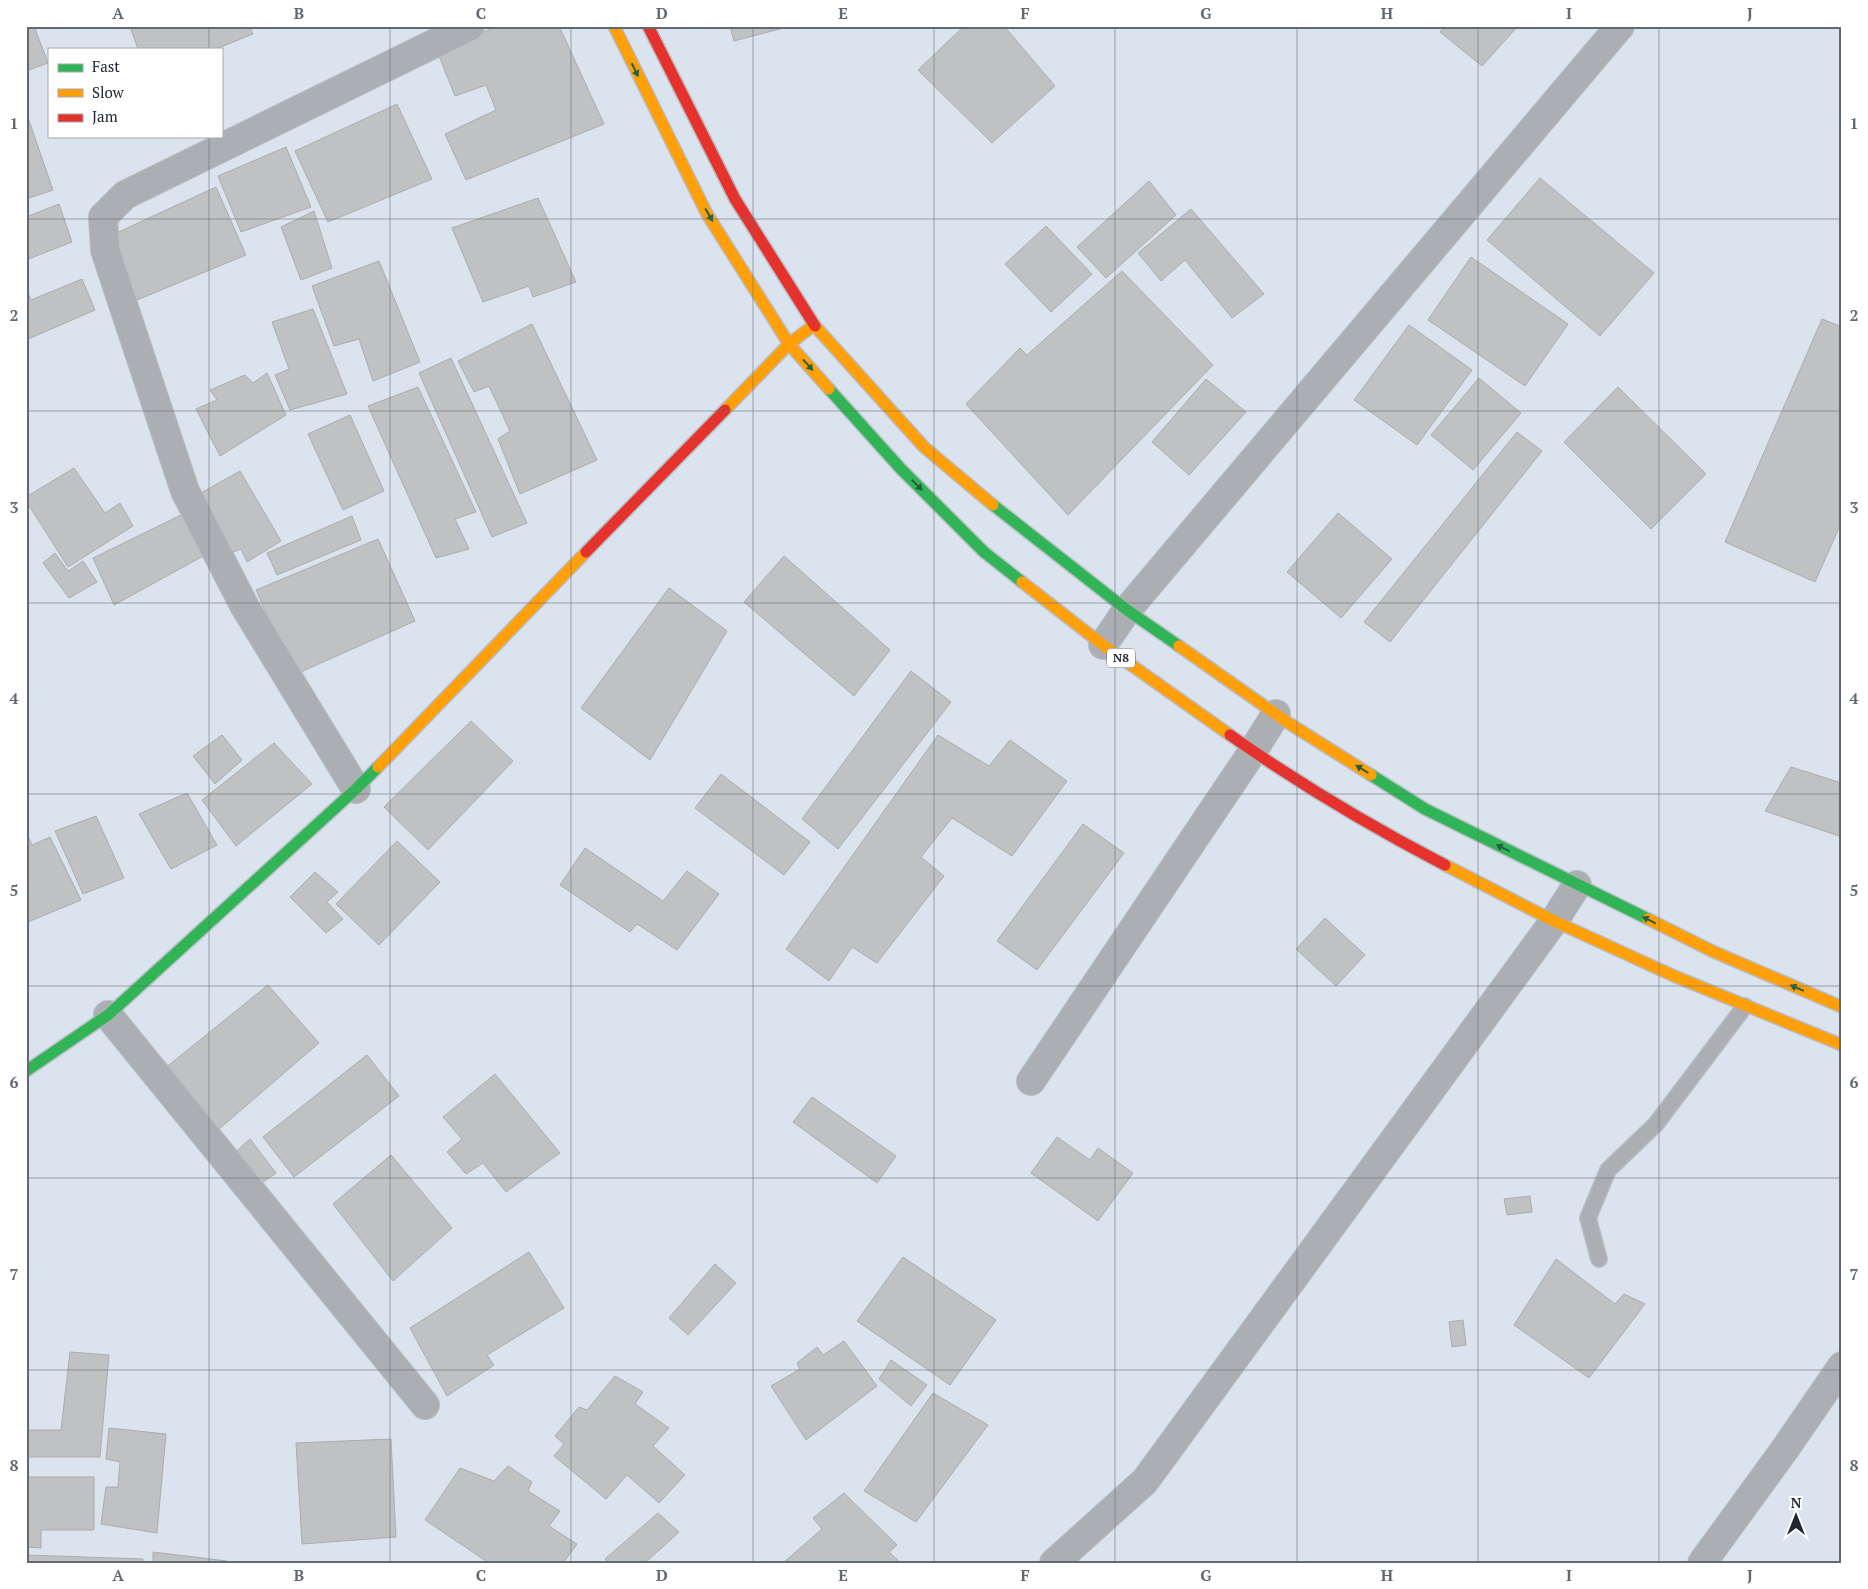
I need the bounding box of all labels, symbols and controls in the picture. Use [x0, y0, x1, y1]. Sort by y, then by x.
text: A [112, 2, 124, 24]
text: B [294, 2, 304, 24]
text: C [476, 2, 486, 24]
text: D [656, 2, 668, 24]
text: E [838, 2, 848, 24]
text: F [1020, 2, 1030, 24]
text: G [1200, 2, 1212, 24]
text: H [1381, 2, 1393, 24]
text: I [1566, 2, 1572, 24]
text: J [1747, 2, 1753, 24]
legend [48, 48, 222, 138]
text: Fast [92, 56, 120, 76]
one-way arrow [632, 63, 640, 77]
text: Slow [92, 82, 125, 102]
text: Jam [92, 106, 118, 126]
text: 1 [9, 112, 19, 134]
text: 1 [1849, 112, 1859, 134]
one-way arrow [704, 209, 713, 222]
text: 2 [9, 304, 19, 326]
text: 2 [1849, 304, 1859, 326]
one-way arrow [802, 358, 814, 370]
one-way arrow [911, 479, 923, 491]
text: 3 [9, 496, 19, 518]
text: 3 [1849, 496, 1859, 518]
road number: N8 [1107, 648, 1135, 668]
text: 4 [9, 687, 19, 709]
text: 4 [1849, 687, 1859, 709]
one-way arrow [1355, 765, 1368, 774]
one-way arrow [1496, 844, 1511, 852]
text: 5 [9, 879, 19, 901]
text: 5 [1849, 879, 1859, 901]
one-way arrow [1642, 916, 1656, 924]
one-way arrow [1790, 983, 1804, 991]
text: 6 [9, 1071, 19, 1093]
text: 6 [1849, 1071, 1859, 1093]
text: 7 [9, 1263, 19, 1285]
text: 7 [1849, 1263, 1859, 1285]
text: 8 [9, 1454, 19, 1476]
text: 8 [1849, 1454, 1859, 1476]
north arrow [1770, 1492, 1820, 1542]
text: N [1791, 1493, 1802, 1512]
text: A [112, 1564, 124, 1586]
text: B [294, 1564, 304, 1586]
text: C [476, 1564, 486, 1586]
text: D [656, 1564, 668, 1586]
text: E [838, 1564, 848, 1586]
text: F [1020, 1564, 1030, 1586]
text: G [1200, 1564, 1212, 1586]
text: H [1381, 1564, 1393, 1586]
text: I [1566, 1564, 1572, 1586]
text: J [1747, 1564, 1753, 1586]

